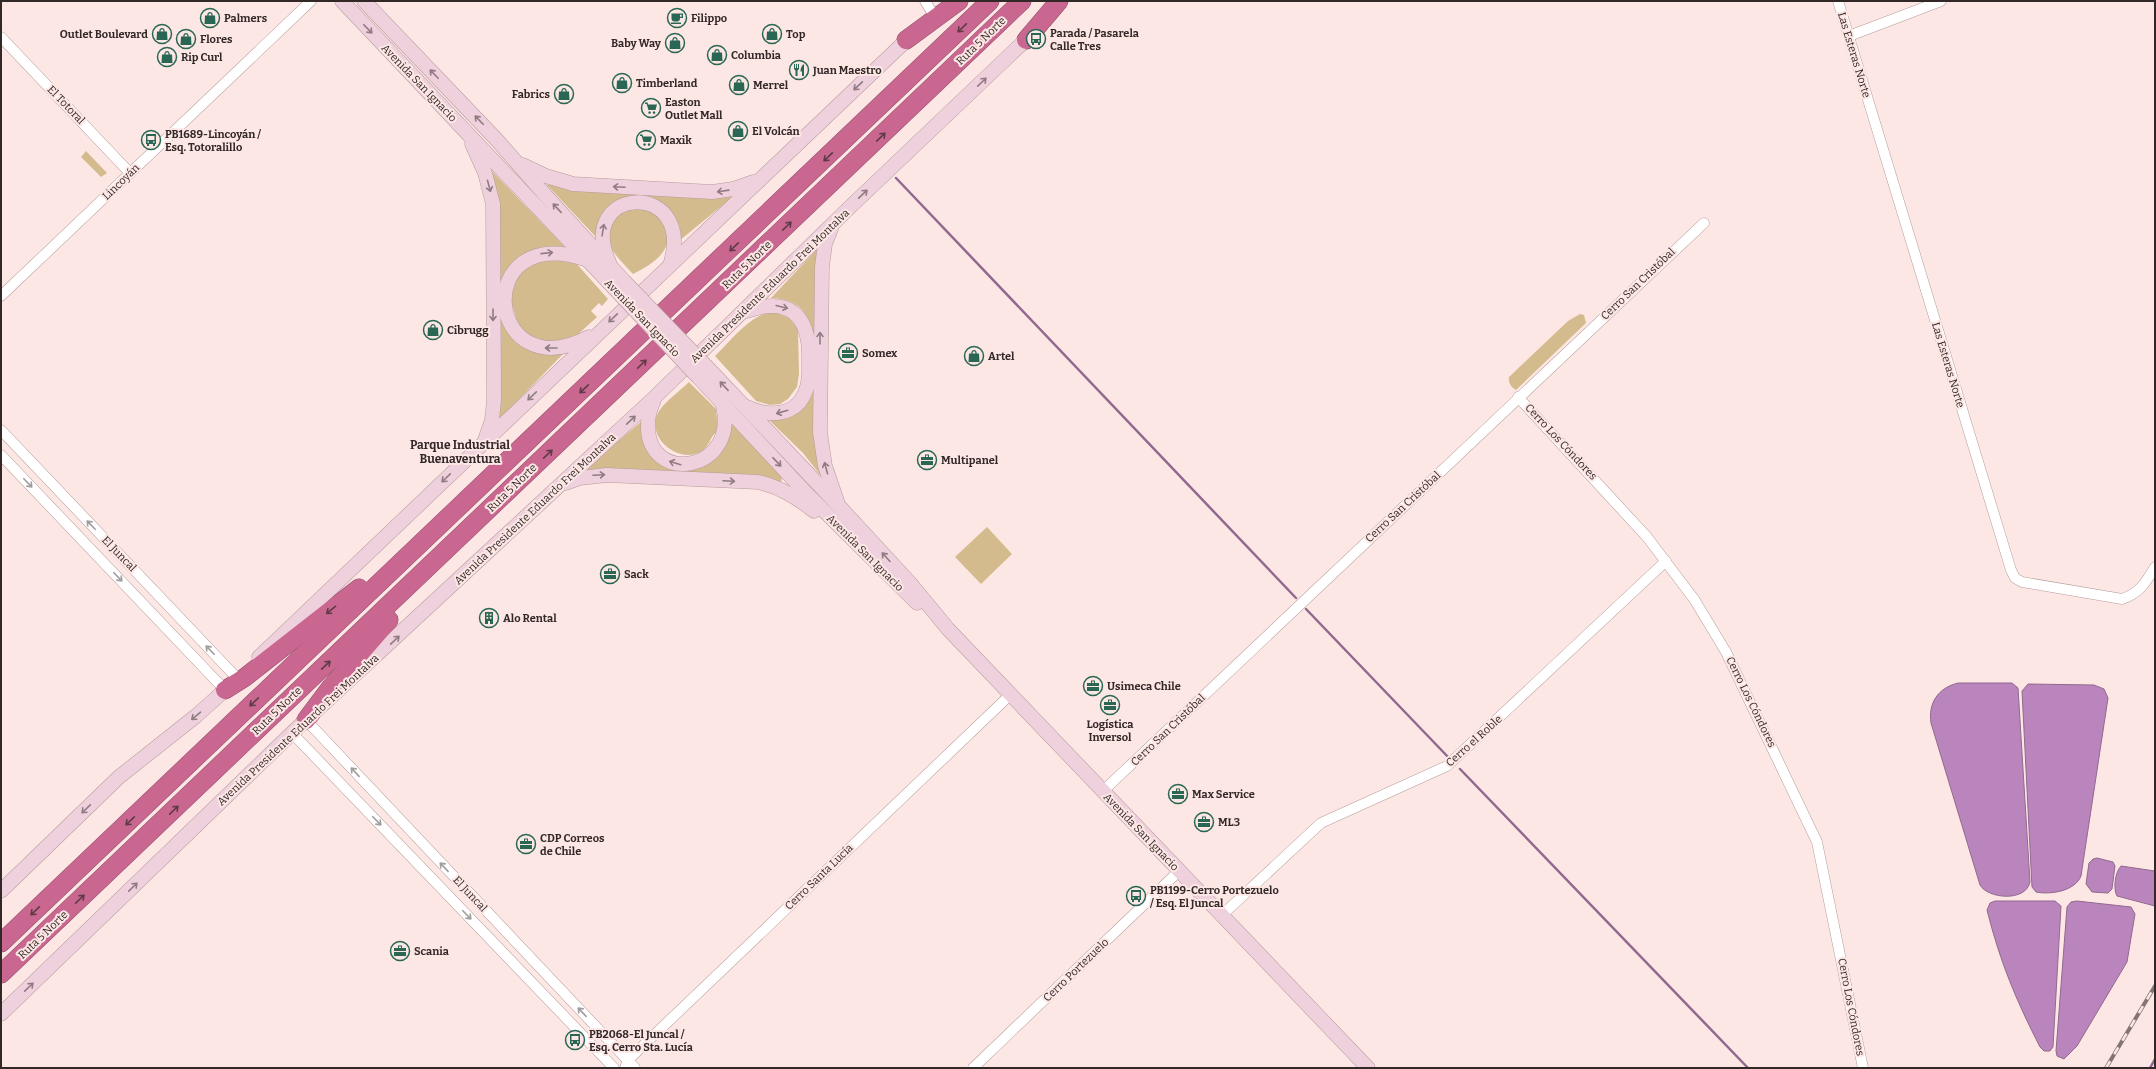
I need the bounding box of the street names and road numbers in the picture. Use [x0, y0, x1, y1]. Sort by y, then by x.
street label: Las Esteras Norte [1835, 11, 1873, 99]
street label: Ruta 5 Norte [954, 14, 1008, 68]
street label: Avenida San Ignacio [379, 41, 459, 125]
street label: El Totoral [45, 83, 87, 127]
street label: Lincoyán [100, 161, 142, 203]
street label: Avenida Presidente Eduardo Frei Montalva [688, 206, 852, 366]
street label: Ruta 5 Norte [720, 238, 774, 292]
street label: Cerro San Cristóbal [1598, 245, 1678, 323]
street label: Avenida San Ignacio [602, 276, 682, 360]
street label: Las Esteras Norte [1929, 321, 1967, 409]
street label: Cerro Los Cóndores [1522, 401, 1600, 483]
street label: Avenida Presidente Eduardo Frei Montalva [452, 431, 618, 587]
street label: Ruta 5 Norte [485, 461, 539, 515]
street label: Cerro San Cristóbal [1363, 469, 1443, 545]
street label: Avenida San Ignacio [824, 512, 906, 594]
street label: El Juncal [99, 534, 139, 574]
street label: Avenida Presidente Eduardo Frei Montalva [215, 652, 381, 808]
street label: Cerro Los Cóndores [1723, 655, 1779, 749]
street label: Ruta 5 Norte [250, 684, 304, 738]
street label: Cerro San Cristóbal [1128, 691, 1208, 769]
street label: Cerro el Roble [1443, 712, 1505, 770]
street label: Avenida San Ignacio [1101, 790, 1181, 874]
street label: Cerro Santa Lucía [782, 841, 856, 913]
street label: El Juncal [450, 873, 490, 915]
street label: Ruta 5 Norte [16, 908, 70, 962]
street label: Cerro Portezuelo [1041, 936, 1111, 1004]
street label: Cerro Los Cóndores [1835, 957, 1867, 1057]

